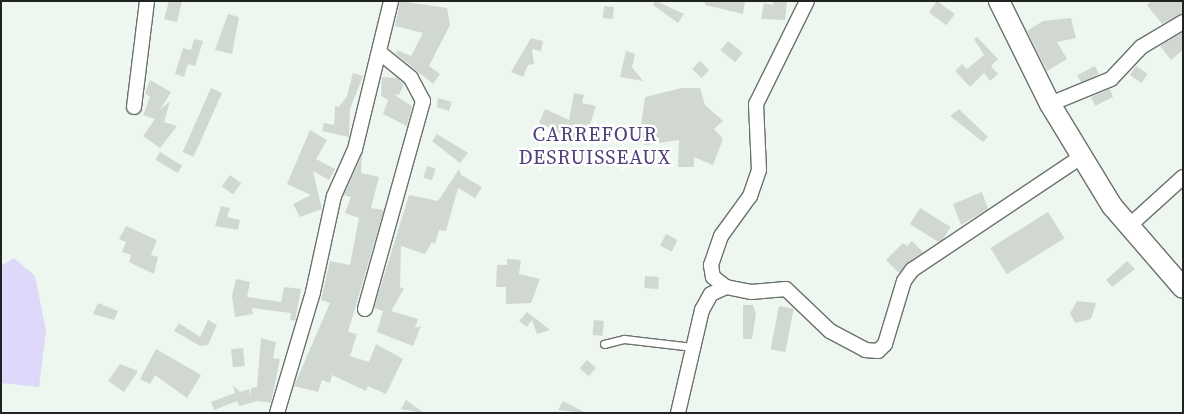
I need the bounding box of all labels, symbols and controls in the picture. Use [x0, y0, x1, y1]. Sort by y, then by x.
district label: CARREFOUR DESRUISSEAUX [517, 123, 673, 170]

